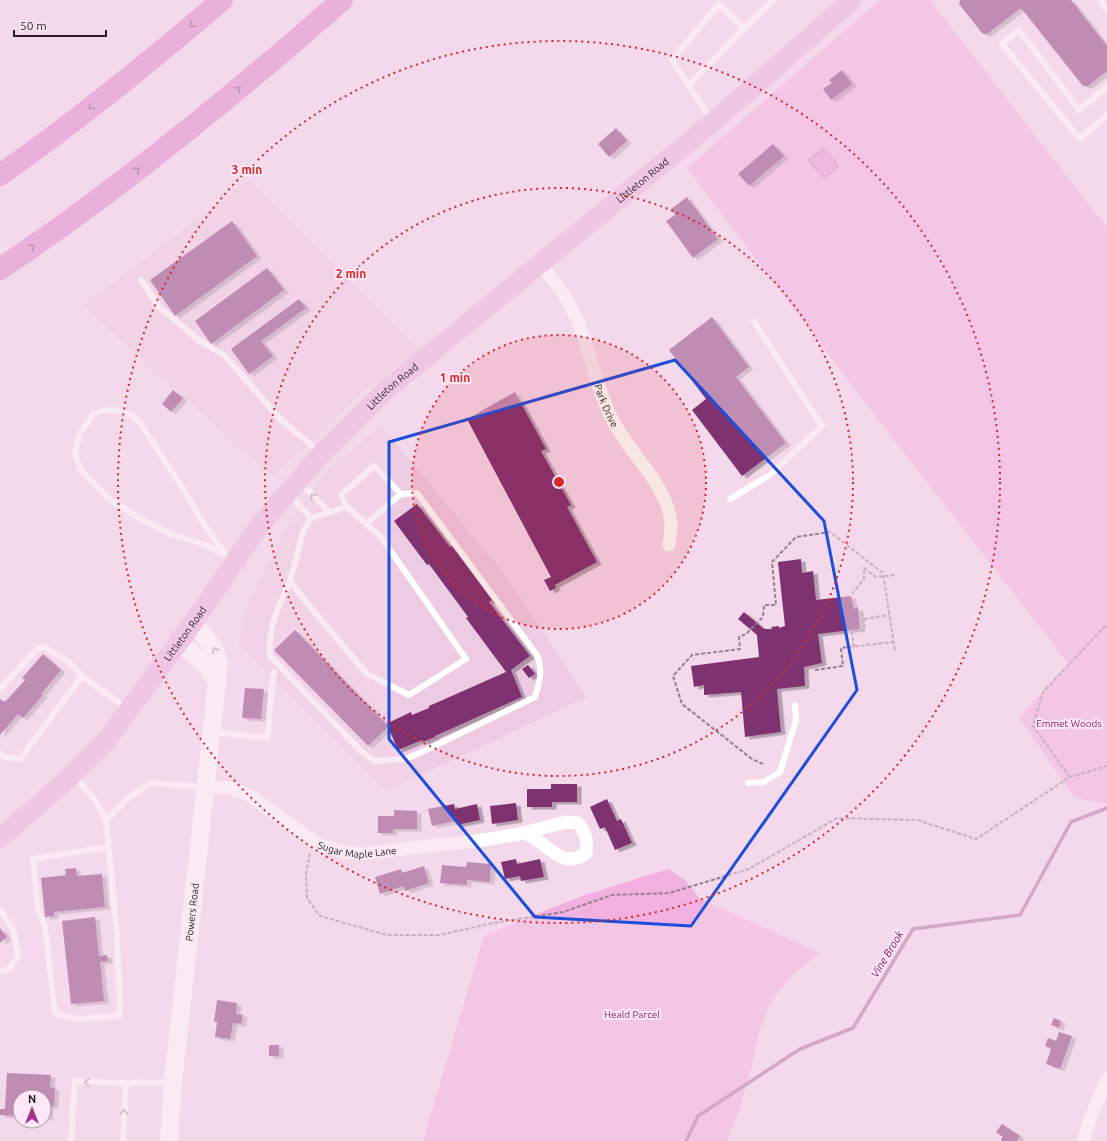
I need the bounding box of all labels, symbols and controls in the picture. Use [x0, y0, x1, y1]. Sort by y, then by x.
scale bar [14, 12, 106, 38]
text: 50 m [20, 19, 47, 32]
one-way arrow [190, 21, 197, 28]
one-way arrow [233, 86, 241, 93]
one-way arrow [89, 102, 96, 109]
street label: Littleton Road [614, 156, 671, 205]
text: 3 min [232, 163, 262, 176]
one-way arrow [133, 167, 140, 175]
one-way arrow [28, 244, 35, 252]
text: 2 min [336, 267, 366, 280]
street label: Littleton Road [365, 361, 420, 412]
text: 1 min [440, 371, 470, 384]
street label: Park Drive [592, 383, 620, 429]
centre of rings [552, 475, 566, 489]
one-way arrow [310, 493, 318, 501]
street label: Littleton Road [162, 604, 208, 663]
one-way arrow [212, 646, 219, 654]
park label: Emmet Woods [1036, 718, 1102, 729]
street label: Sugar Maple Lane [316, 839, 397, 860]
street label: Powers Road [184, 882, 201, 942]
water label: Vine Brook [868, 928, 906, 980]
park label: Heald Parcel [604, 1009, 660, 1020]
one-way arrow [84, 1078, 90, 1086]
north arrow [12, 1089, 52, 1129]
text: N [28, 1093, 36, 1105]
one-way arrow [120, 1109, 129, 1115]

